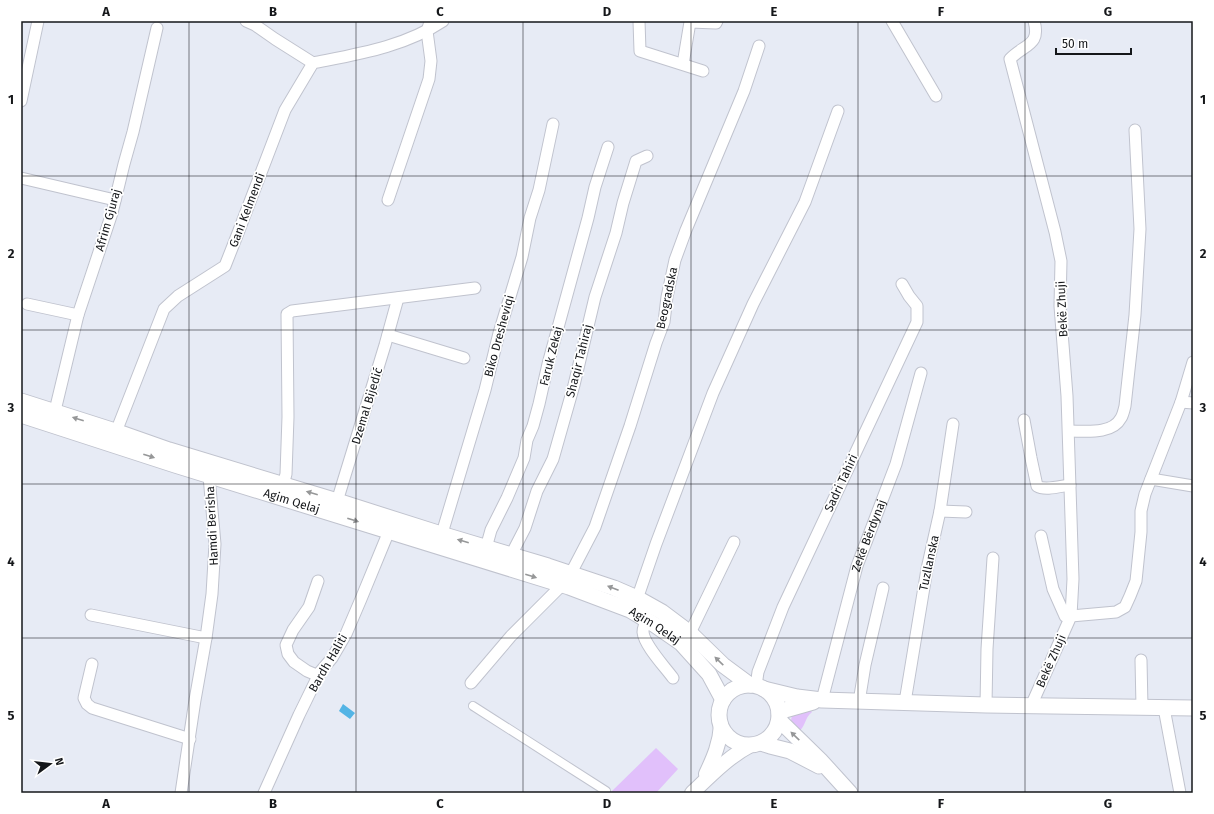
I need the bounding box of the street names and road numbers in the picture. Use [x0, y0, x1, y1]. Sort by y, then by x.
street label: Gani Kelmendi [226, 171, 268, 249]
street label: Afrim Gjuraj [92, 187, 124, 253]
street label: Beogradska [654, 266, 680, 330]
street label: Bekë Zhuji [1054, 280, 1070, 338]
street label: Biko Dresheviqi [481, 293, 517, 379]
street label: Shaqir Tahiraj [563, 323, 595, 399]
street label: Faruk Zekaj [537, 325, 565, 387]
street label: Dzemal Bijedić [349, 366, 385, 446]
street label: Sadri Tahiri [822, 452, 860, 514]
street label: Hamdi Berisha [203, 486, 221, 566]
street label: Agim Qelaj [262, 486, 321, 516]
street label: Zekë Bërdynaj [849, 497, 889, 573]
street label: Tuzllanska [916, 534, 942, 592]
street label: Agim Qelaj [627, 604, 683, 647]
street label: Bardh Haliti [306, 631, 350, 695]
street label: Bekë Zhuji [1033, 632, 1069, 690]

